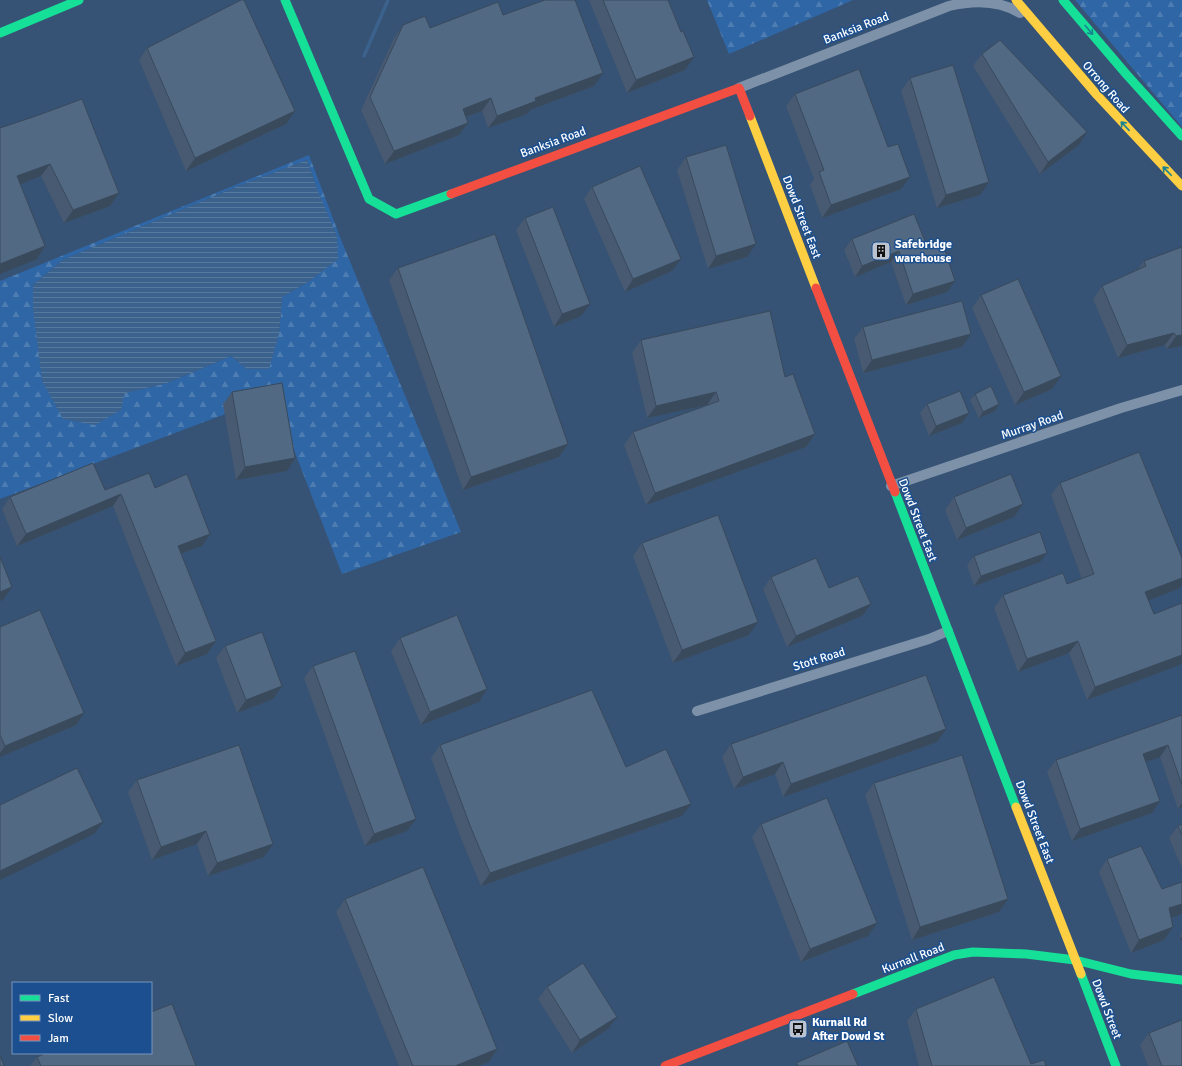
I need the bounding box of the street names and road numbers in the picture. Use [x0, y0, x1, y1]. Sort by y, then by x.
street label: Banksia Road [821, 9, 891, 48]
street label: Orrong Road [1079, 58, 1132, 116]
street label: Banksia Road [518, 124, 588, 161]
street label: Dowd Street East [779, 174, 824, 261]
street label: Murray Road [999, 408, 1065, 443]
street label: Dowd Street East [895, 477, 940, 564]
street label: Stott Road [791, 644, 847, 674]
street label: Dowd Street East [1012, 779, 1057, 866]
street label: Kurnall Road [880, 940, 947, 977]
street label: Dowd Street [1088, 977, 1125, 1041]

